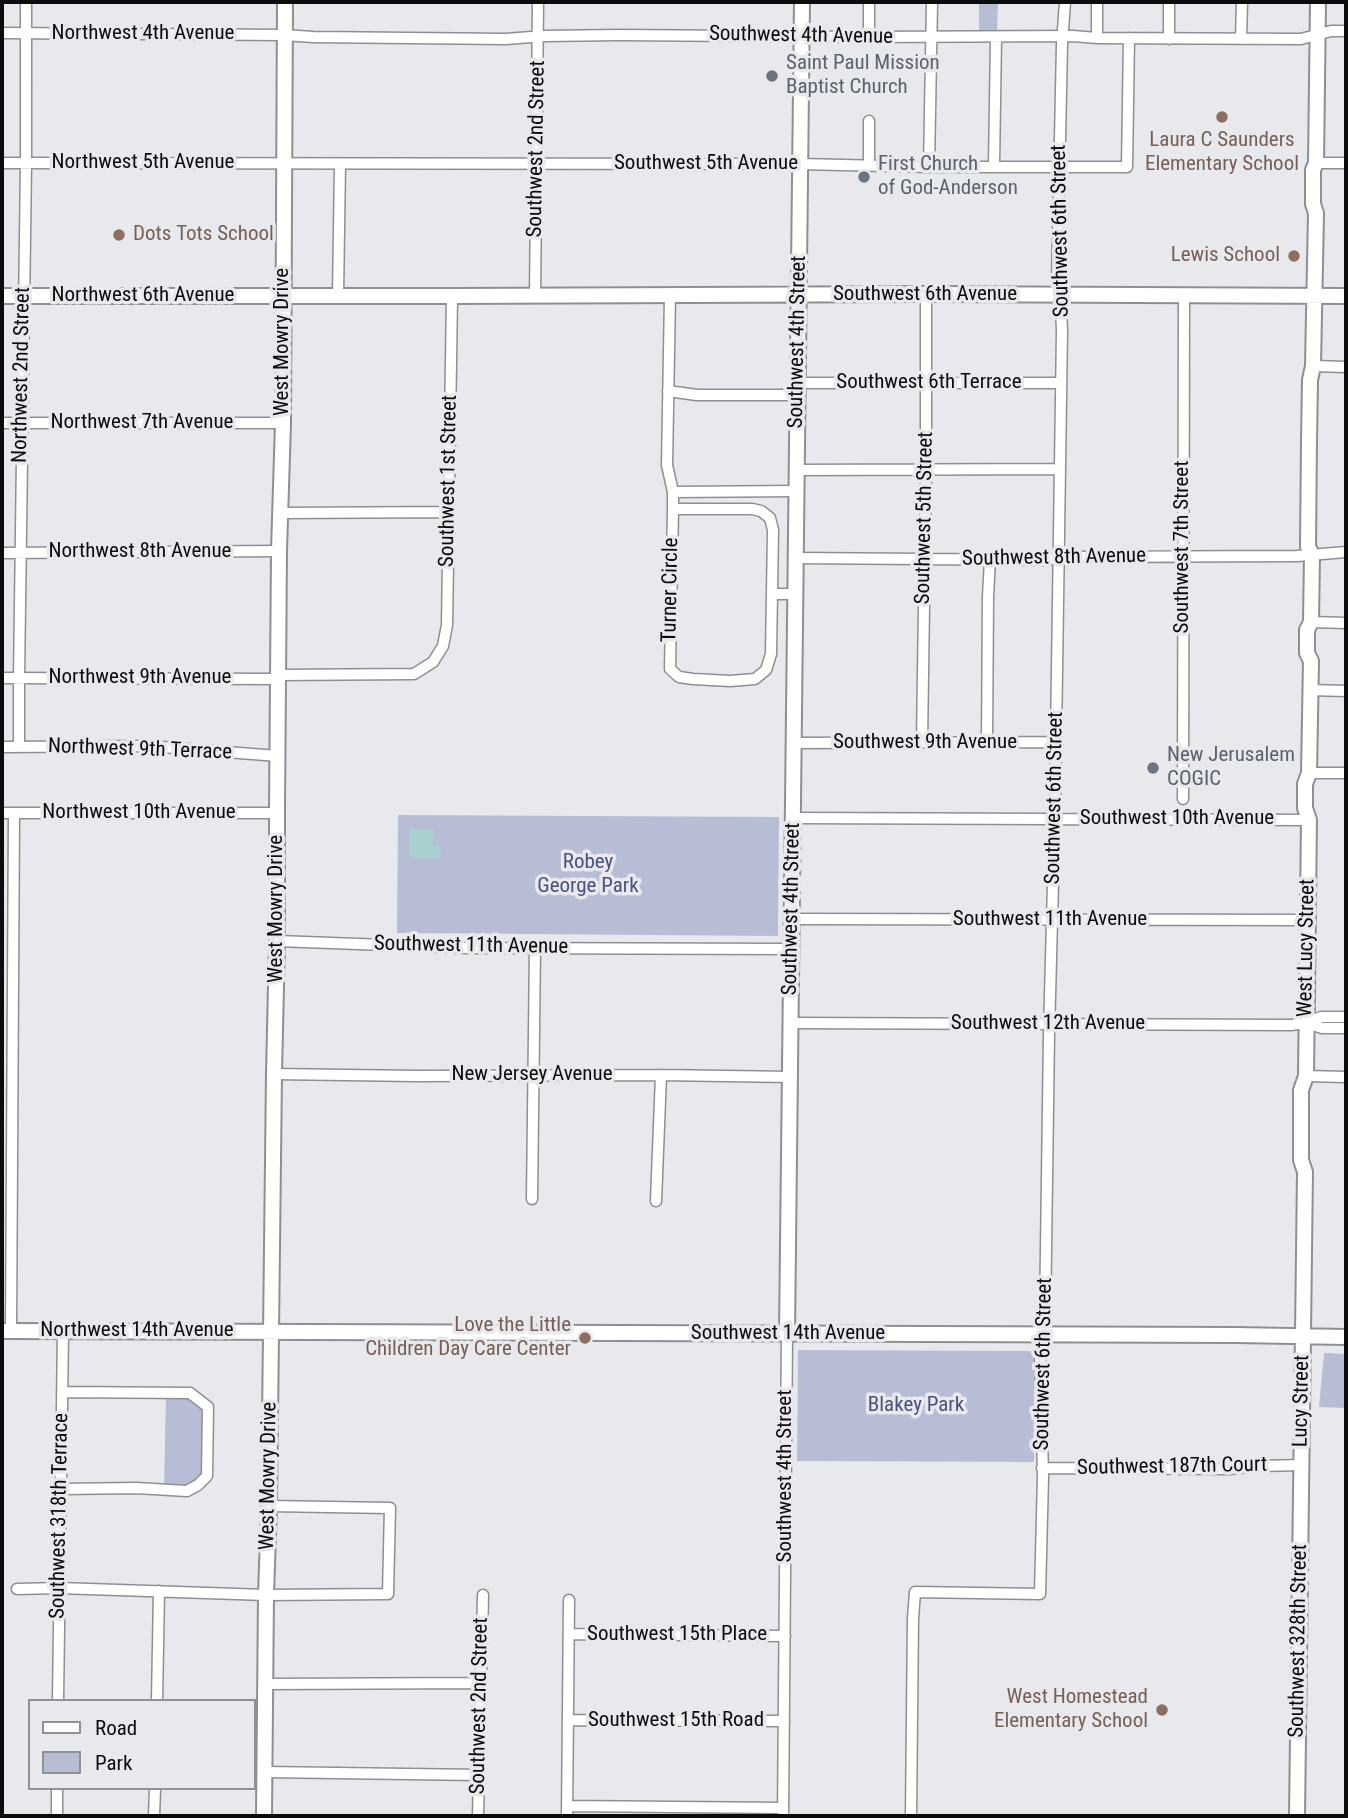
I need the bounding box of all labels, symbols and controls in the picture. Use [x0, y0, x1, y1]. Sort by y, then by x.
street label: Northwest 4th Avenue [52, 21, 234, 47]
street label: Southwest 4th Avenue [709, 22, 893, 50]
place label: Saint Paul Mission Baptist Church [786, 51, 940, 101]
street label: Southwest 2nd Street [523, 60, 551, 238]
marker: Saint Paul Mission Baptist Church [764, 68, 780, 84]
marker: Laura C Saunders Elementary School [1214, 109, 1230, 125]
place label: Laura C Saunders Elementary School [1145, 128, 1299, 178]
street label: Southwest 6th Street [1047, 144, 1075, 318]
street label: Northwest 5th Avenue [52, 150, 234, 176]
street label: Southwest 5th Avenue [614, 151, 798, 177]
place label: First Church of God-Anderson [878, 152, 1018, 202]
marker: First Church of God-Anderson [856, 169, 872, 185]
place label: Dots Tots School [133, 222, 274, 248]
marker: Dots Tots School [111, 227, 127, 243]
place label: Lewis School [1171, 243, 1280, 269]
marker: Lewis School [1286, 248, 1302, 264]
street label: Southwest 4th Street [784, 255, 812, 429]
street label: West Mowry Drive [270, 268, 296, 416]
street label: Southwest 6th Avenue [833, 282, 1017, 308]
street label: Northwest 6th Avenue [52, 283, 234, 309]
street label: Northwest 2nd Street [8, 287, 36, 463]
street label: Southwest 6th Terrace [836, 370, 1022, 396]
street label: Southwest 1st Street [435, 395, 463, 567]
street label: Northwest 7th Avenue [51, 410, 233, 436]
street label: Southwest 5th Street [911, 431, 939, 605]
street label: Southwest 7th Street [1170, 461, 1196, 633]
street label: Turner Circle [657, 537, 685, 643]
street label: Northwest 8th Avenue [49, 539, 231, 565]
street label: Southwest 8th Avenue [962, 544, 1146, 572]
street label: Northwest 9th Avenue [49, 665, 231, 691]
street label: Southwest 6th Street [1041, 711, 1069, 885]
street label: Southwest 9th Avenue [833, 730, 1017, 756]
street label: Northwest 9th Terrace [48, 734, 232, 766]
place label: New Jerusalem COGIC [1167, 743, 1295, 793]
marker: New Jerusalem COGIC [1145, 760, 1161, 776]
street label: Northwest 10th Avenue [42, 800, 236, 826]
street label: Southwest 10th Avenue [1080, 806, 1274, 832]
street label: Southwest 4th Street [778, 822, 806, 996]
street label: West Mowry Drive [264, 835, 290, 983]
park label: Robey George Park [537, 850, 639, 900]
street label: West Lucy Street [1293, 879, 1321, 1017]
street label: Southwest 11th Avenue [953, 907, 1147, 933]
street label: Southwest 11th Avenue [374, 932, 568, 960]
street label: Southwest 12th Avenue [951, 1011, 1145, 1037]
street label: New Jersey Avenue [451, 1062, 613, 1088]
street label: Southwest 6th Street [1030, 1277, 1058, 1451]
place label: Love the Little Children Day Care Center [365, 1313, 571, 1363]
street label: Northwest 14th Avenue [40, 1318, 234, 1344]
street label: Southwest 14th Avenue [691, 1321, 885, 1347]
marker: Love the Little Children Day Care Center [577, 1330, 593, 1346]
street label: Lucy Street [1289, 1355, 1315, 1447]
street label: Southwest 4th Street [773, 1390, 799, 1562]
park label: Blakey Park [868, 1393, 964, 1419]
street label: West Mowry Drive [255, 1402, 283, 1550]
street label: Southwest 318th Terrace [46, 1413, 74, 1619]
street label: Southwest 187th Court [1077, 1453, 1267, 1481]
street label: Southwest 328th Street [1285, 1544, 1313, 1738]
street label: Southwest 2nd Street [466, 1617, 494, 1795]
street label: Southwest 15th Place [587, 1622, 767, 1648]
place label: West Homestead Elementary School [994, 1685, 1148, 1735]
legend [28, 1699, 256, 1790]
marker: West Homestead Elementary School [1154, 1702, 1170, 1718]
street label: Southwest 15th Road [588, 1708, 764, 1734]
text: Road [95, 1716, 137, 1740]
text: Park [95, 1751, 132, 1775]

